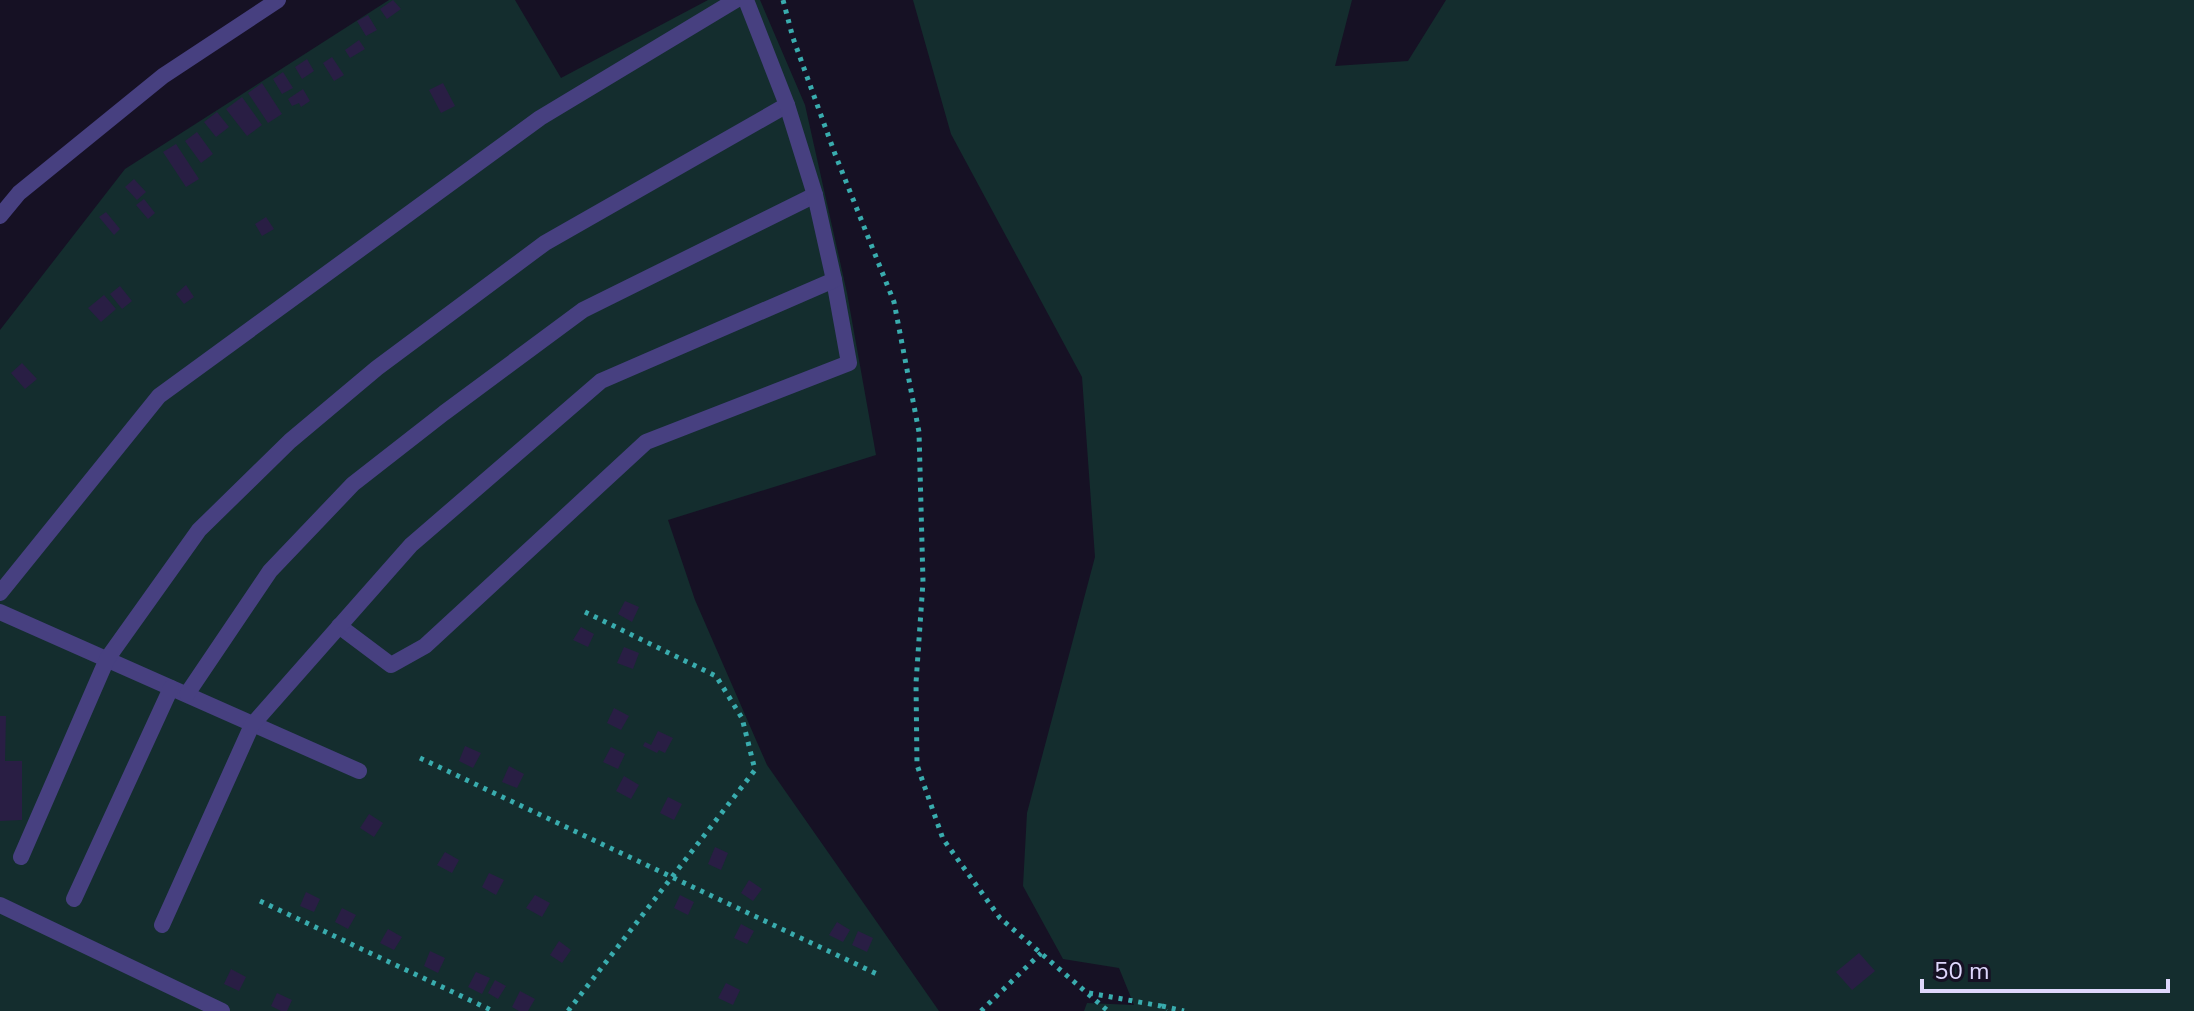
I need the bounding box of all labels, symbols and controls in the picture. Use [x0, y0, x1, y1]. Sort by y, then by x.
scale bar [1922, 943, 2168, 993]
text: 50 m [1934, 955, 1990, 987]

